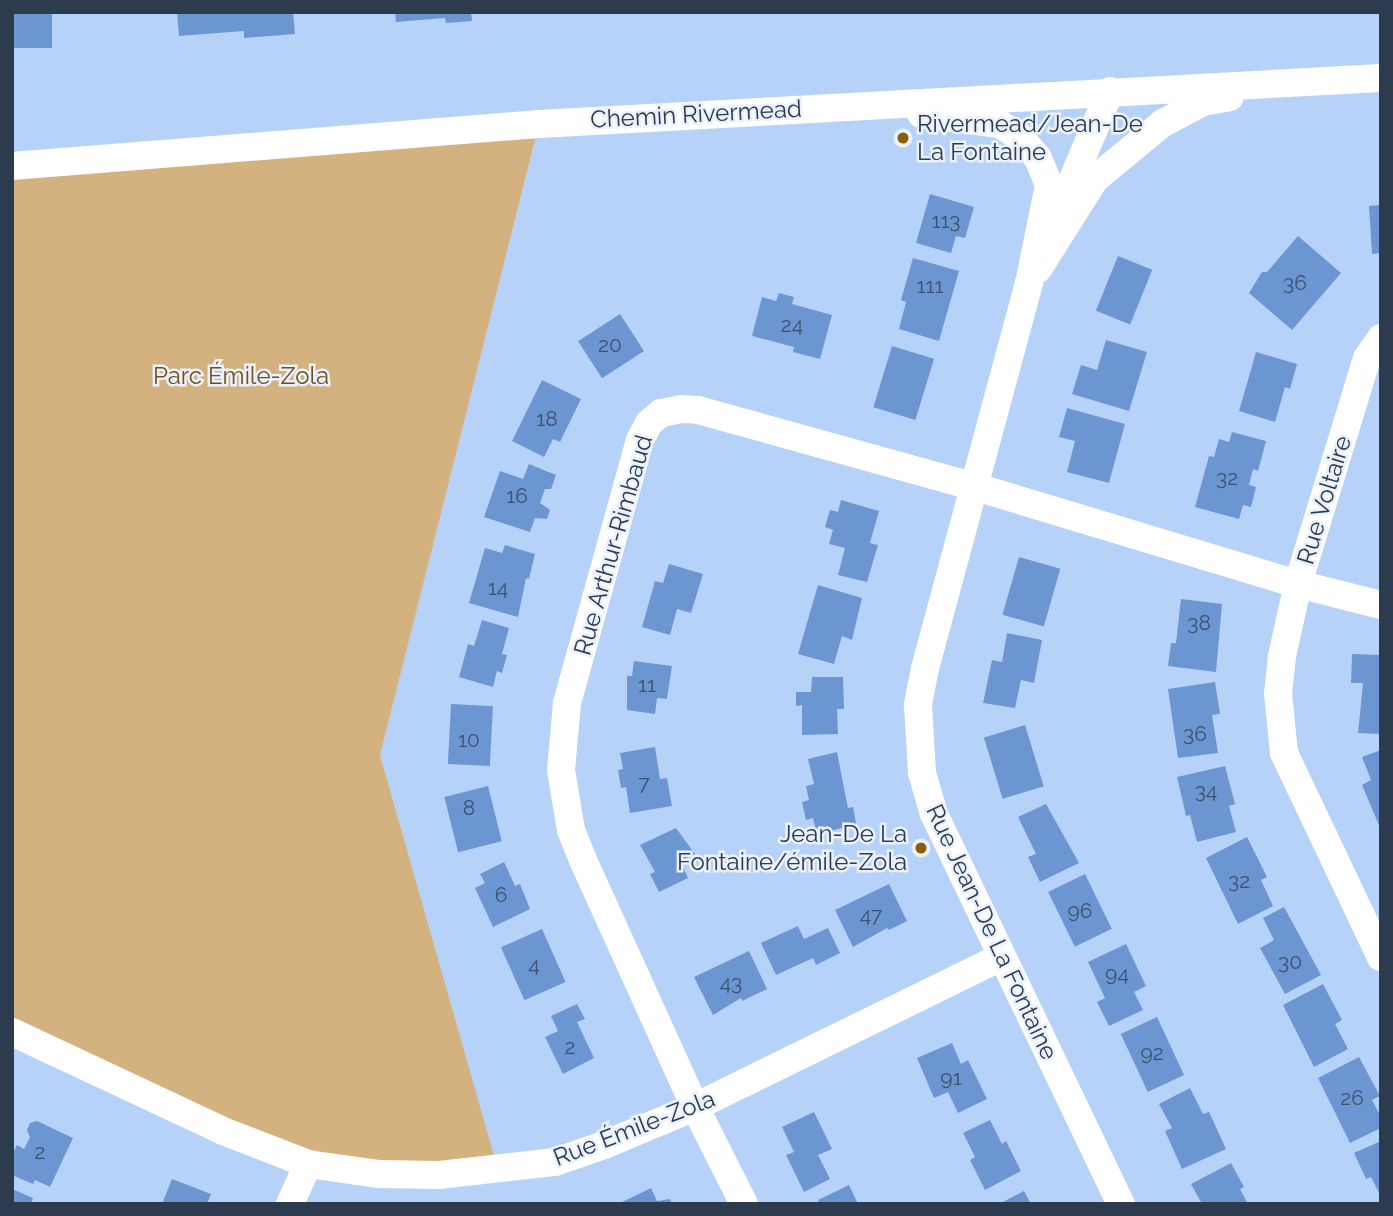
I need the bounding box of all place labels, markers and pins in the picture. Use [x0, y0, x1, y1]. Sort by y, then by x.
place label: Rivermead/Jean-De La Fontaine [917, 110, 1143, 166]
marker: Rivermead/Jean-De La Fontaine [895, 130, 911, 146]
place label: Jean-De La Fontaine/émile-Zola [677, 820, 907, 876]
marker: Jean-De La Fontaine/émile-Zola [913, 840, 929, 856]

